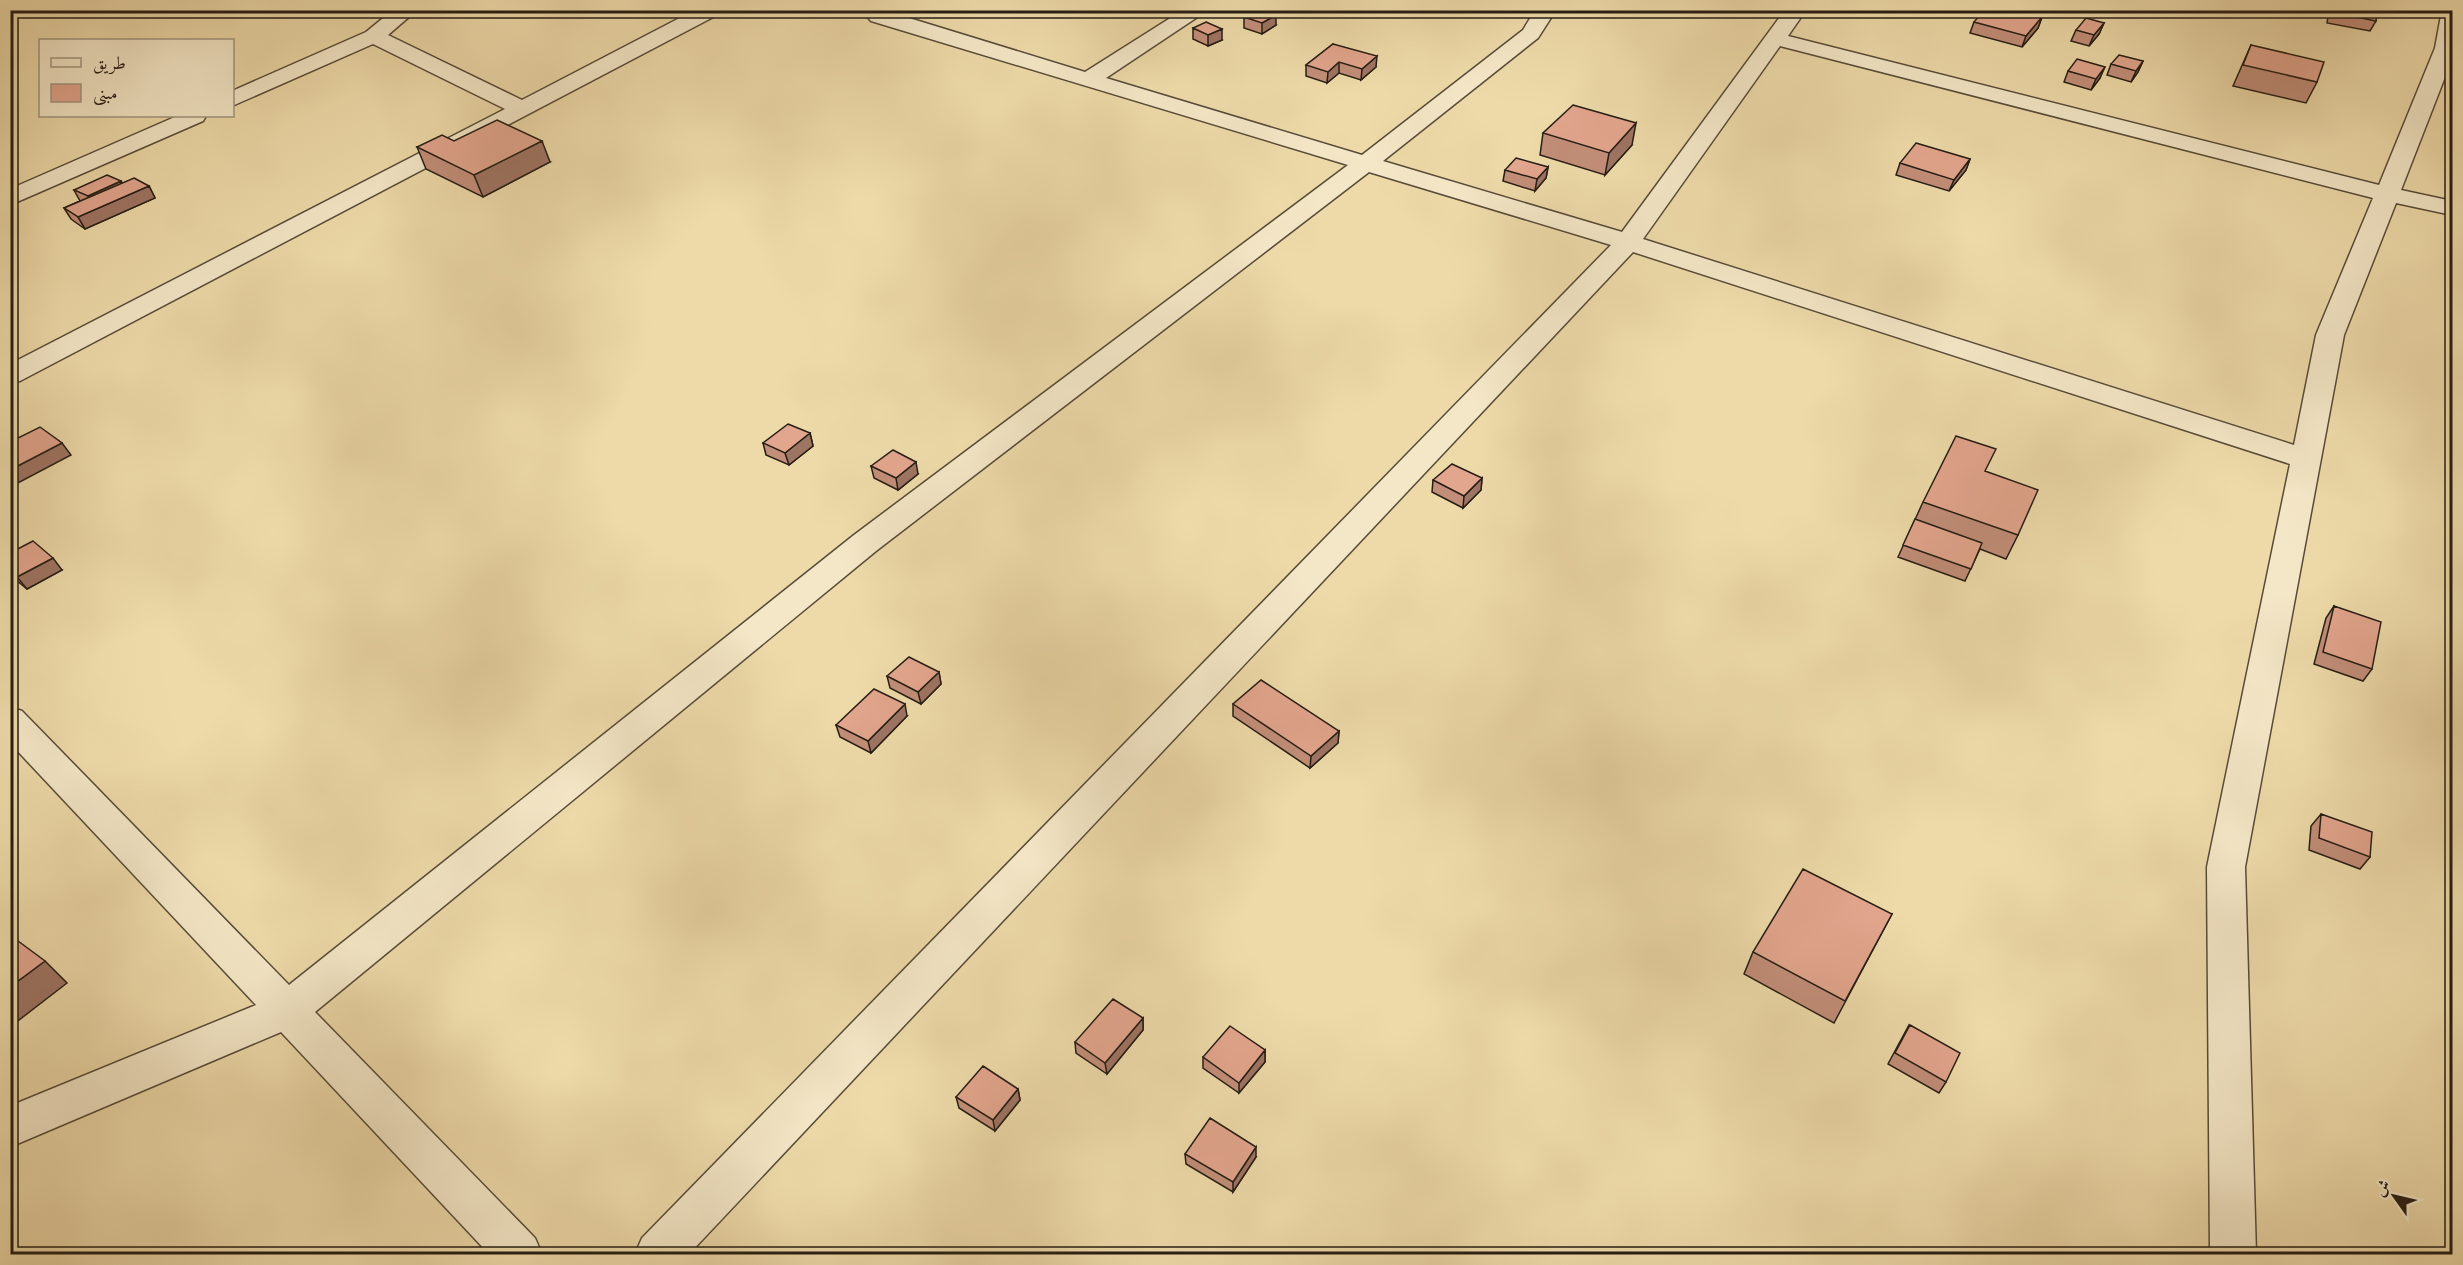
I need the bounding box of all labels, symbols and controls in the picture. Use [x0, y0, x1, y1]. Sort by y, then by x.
legend [39, 39, 234, 117]
text: طريق [93, 52, 126, 78]
text: مبنى [93, 82, 118, 108]
north arrow [2364, 1166, 2424, 1226]
text: ش [2370, 1176, 2398, 1202]

